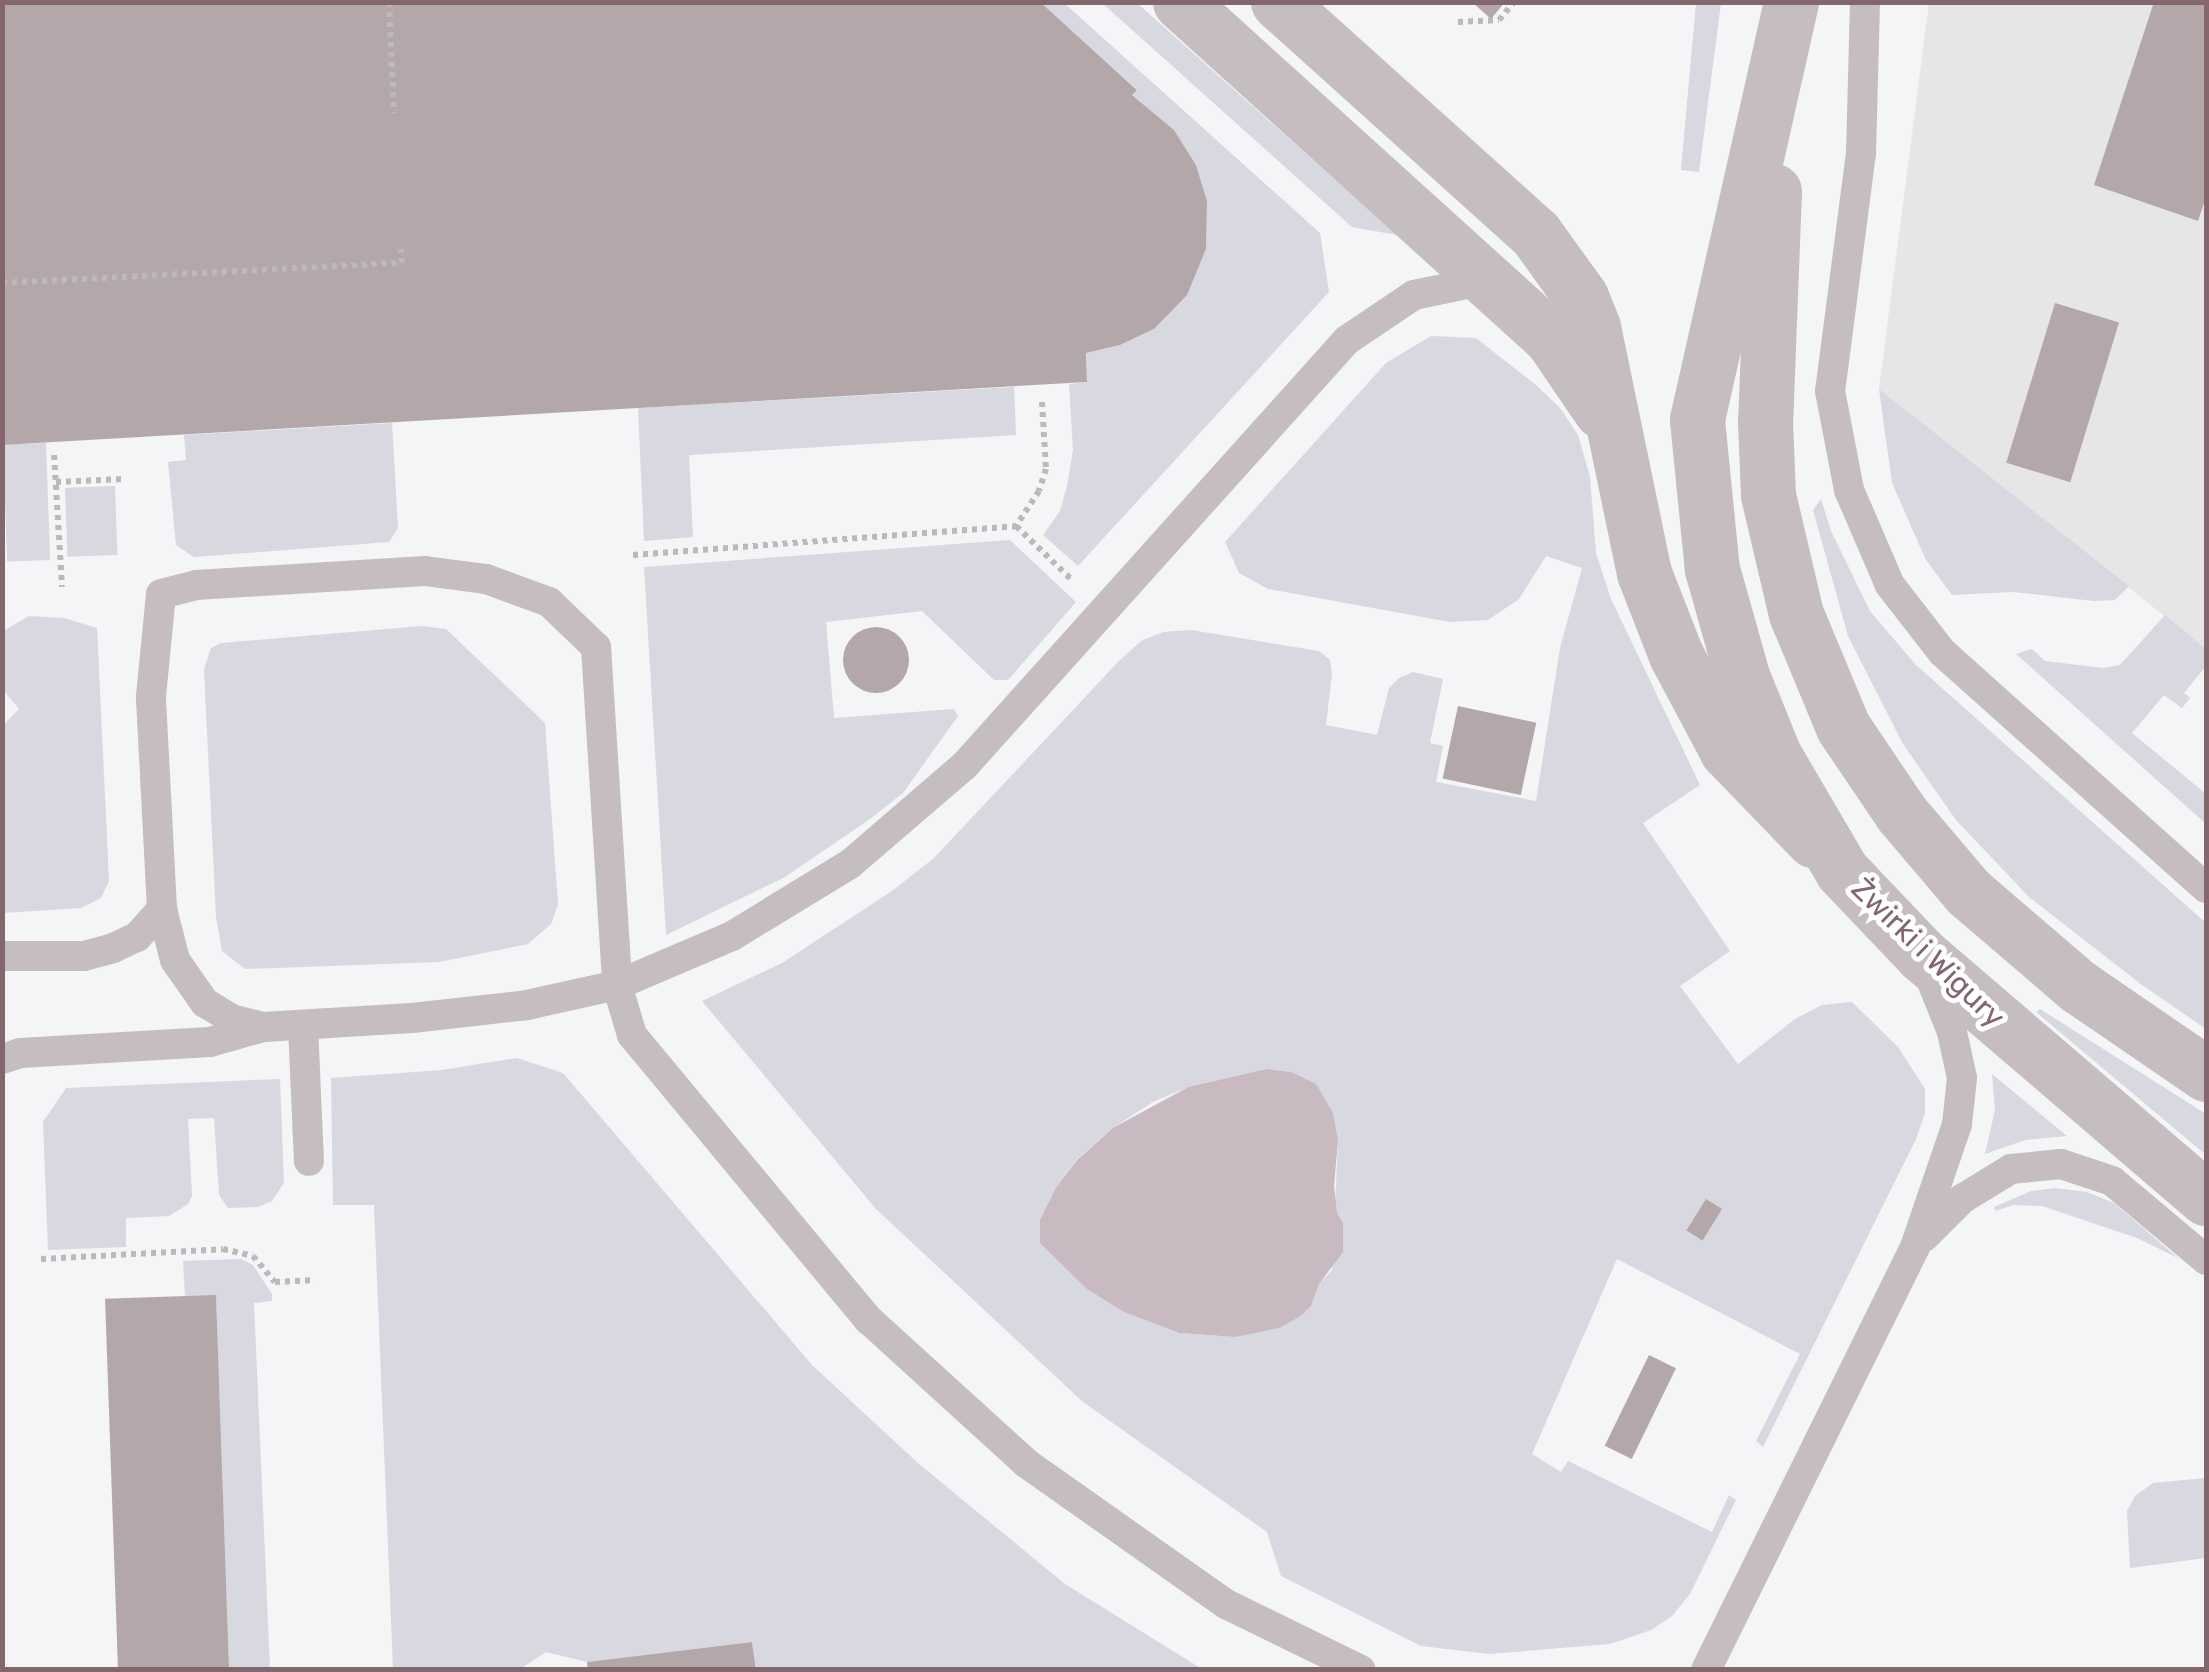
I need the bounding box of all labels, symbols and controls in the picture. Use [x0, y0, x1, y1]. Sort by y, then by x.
street label: Żwirki i Wigury [1844, 871, 2012, 1035]

